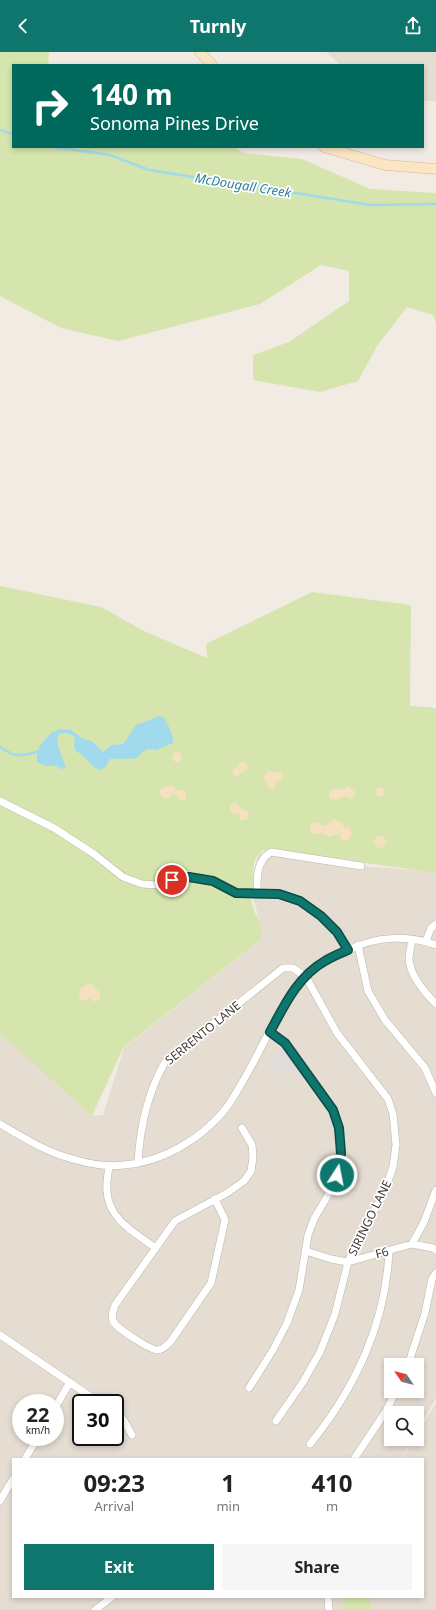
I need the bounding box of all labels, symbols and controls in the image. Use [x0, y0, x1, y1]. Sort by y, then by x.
text: Turnly [190, 14, 246, 38]
icon: back [12, 15, 34, 37]
icon: share [402, 15, 424, 37]
text: 140 m [90, 75, 173, 113]
icon: right [24, 80, 76, 132]
text: Sonoma Pines Drive [90, 111, 259, 135]
water label: McDougall Creek [194, 169, 293, 202]
pin [155, 863, 189, 897]
icon: arrive [161, 869, 183, 891]
street label: SERRENTO LANE [161, 997, 244, 1068]
position arrow [316, 1154, 358, 1196]
street label: SIRINGO LANE [344, 1177, 395, 1258]
street label: F6 [373, 1243, 391, 1262]
north arrow [384, 1358, 424, 1398]
map controls [384, 1358, 424, 1446]
speed limit sign: 30 [72, 1394, 124, 1446]
text: 22 [27, 1401, 49, 1428]
button: search [384, 1406, 424, 1446]
text: km/h [26, 1423, 50, 1437]
text: 09:23 [83, 1466, 145, 1499]
text: 1 [221, 1466, 235, 1499]
text: 410 [311, 1466, 353, 1499]
text: Arrival [94, 1497, 134, 1515]
text: min [216, 1497, 240, 1515]
text: m [326, 1497, 338, 1515]
button: Exit [24, 1544, 214, 1590]
button: Share [222, 1544, 412, 1590]

